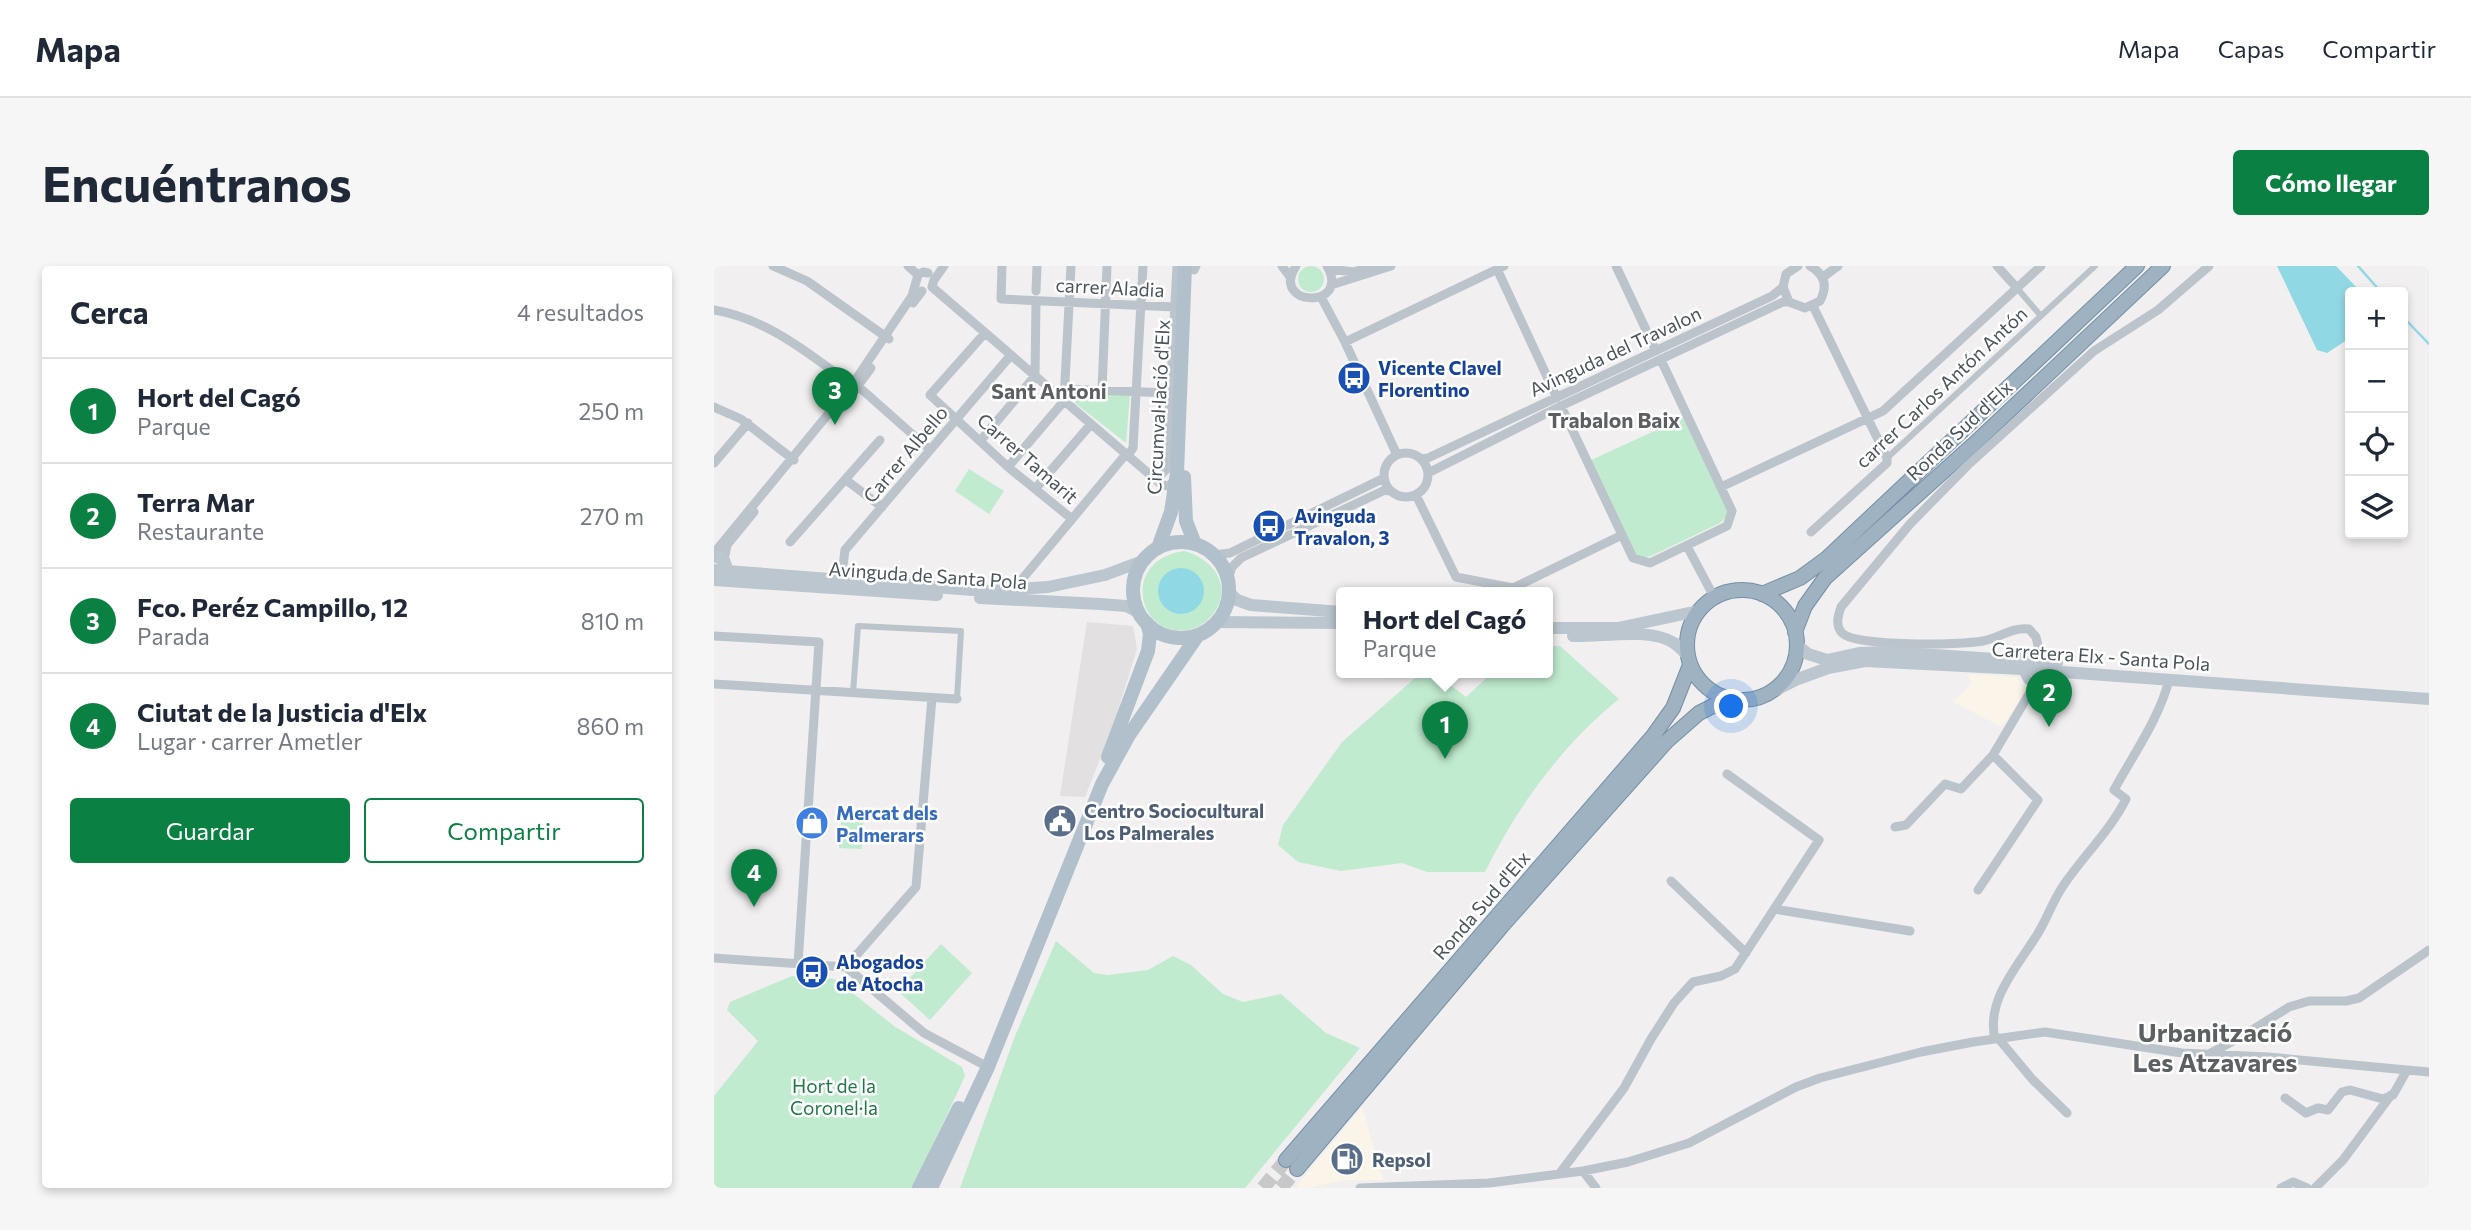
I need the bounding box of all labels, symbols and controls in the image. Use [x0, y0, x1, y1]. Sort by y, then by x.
text: Mapa [35, 28, 121, 69]
text: Mapa [2118, 34, 2180, 63]
text: Capas [2218, 34, 2284, 63]
text: Compartir [2322, 34, 2436, 63]
button: Cómo llegar [2233, 150, 2429, 215]
text: Encuéntranos [42, 152, 352, 212]
street label: carrer Aladia [1055, 273, 1165, 301]
map controls [2345, 287, 2408, 539]
button: + [2345, 287, 2408, 350]
text: Cerca [70, 293, 149, 330]
text: 4 resultados [517, 298, 644, 326]
street label: Avinguda del Travalon [1525, 301, 1705, 401]
street label: carrer Carlos Antón Antón [1851, 302, 2031, 472]
street label: Circumval·lació d'Elx [1142, 319, 1174, 495]
button: − [2345, 350, 2408, 413]
place label: Vicente Clavel Florentino [1378, 356, 1502, 401]
bus stop icon: Vicente Clavel Florentino [1335, 359, 1373, 397]
pin: 3 [812, 367, 858, 425]
street label: Ronda Sud d'Elx [1901, 375, 2017, 485]
district label: Sant Antoni [991, 378, 1107, 403]
text: Hort del Cagó [137, 381, 301, 412]
text: 1 [88, 397, 98, 425]
text: 250 m [579, 397, 644, 425]
street label: Carrer Albello [858, 401, 952, 507]
district label: Trabalon Baix [1548, 407, 1680, 432]
street label: Carrer Tamarit [973, 408, 1083, 508]
text: Parque [137, 412, 211, 440]
button: locate [2345, 413, 2408, 476]
button: layers [2345, 476, 2408, 539]
text: Terra Mar [137, 486, 255, 517]
text: 2 [86, 502, 100, 530]
text: 270 m [580, 502, 644, 530]
place label: Avinguda Travalon, 3 [1294, 504, 1390, 549]
bus stop icon: Avinguda Travalon, 3 [1250, 507, 1288, 545]
text: Restaurante [137, 517, 264, 545]
street label: Avinguda de Santa Pola [828, 557, 1028, 593]
popup [1336, 587, 1553, 678]
text: Fco. Peréz Campillo, 12 [137, 591, 408, 622]
text: Hort del Cagó [1363, 603, 1526, 634]
text: 3 [86, 607, 100, 635]
text: 810 m [581, 607, 644, 635]
text: Parada [137, 622, 210, 650]
text: Parque [1363, 634, 1436, 662]
street label: Carretera Elx - Santa Pola [1991, 637, 2211, 675]
pin: 2 [2026, 669, 2072, 727]
your location [1714, 689, 1748, 723]
text: Ciutat de la Justicia d'Elx [137, 696, 427, 727]
pin: 1 [1422, 701, 1468, 759]
text: 4 [86, 712, 100, 740]
text: 860 m [577, 712, 644, 740]
text: Lugar · carrer Ametler [137, 727, 362, 755]
button: Guardar [70, 798, 350, 863]
button: Compartir [364, 798, 644, 863]
place label: Centro Sociocultural Los Palmerales [1084, 799, 1264, 844]
place label: Mercat dels Palmerars [836, 801, 938, 846]
public building icon: Centro Sociocultural Los Palmerales [1041, 802, 1079, 840]
shop icon: Mercat dels Palmerars [793, 804, 831, 842]
street label: Ronda Sud d'Elx [1428, 846, 1534, 964]
pin: 4 [731, 849, 777, 907]
place label: Abogados de Atocha [836, 950, 924, 995]
bus stop icon: Abogados de Atocha [793, 953, 831, 991]
district label: Urbanització Les Atzavares [2133, 1016, 2298, 1077]
park label: Hort de la Coronel·la [790, 1074, 878, 1119]
fuel station icon: Repsol [1328, 1140, 1366, 1178]
place label: Repsol [1372, 1148, 1431, 1171]

